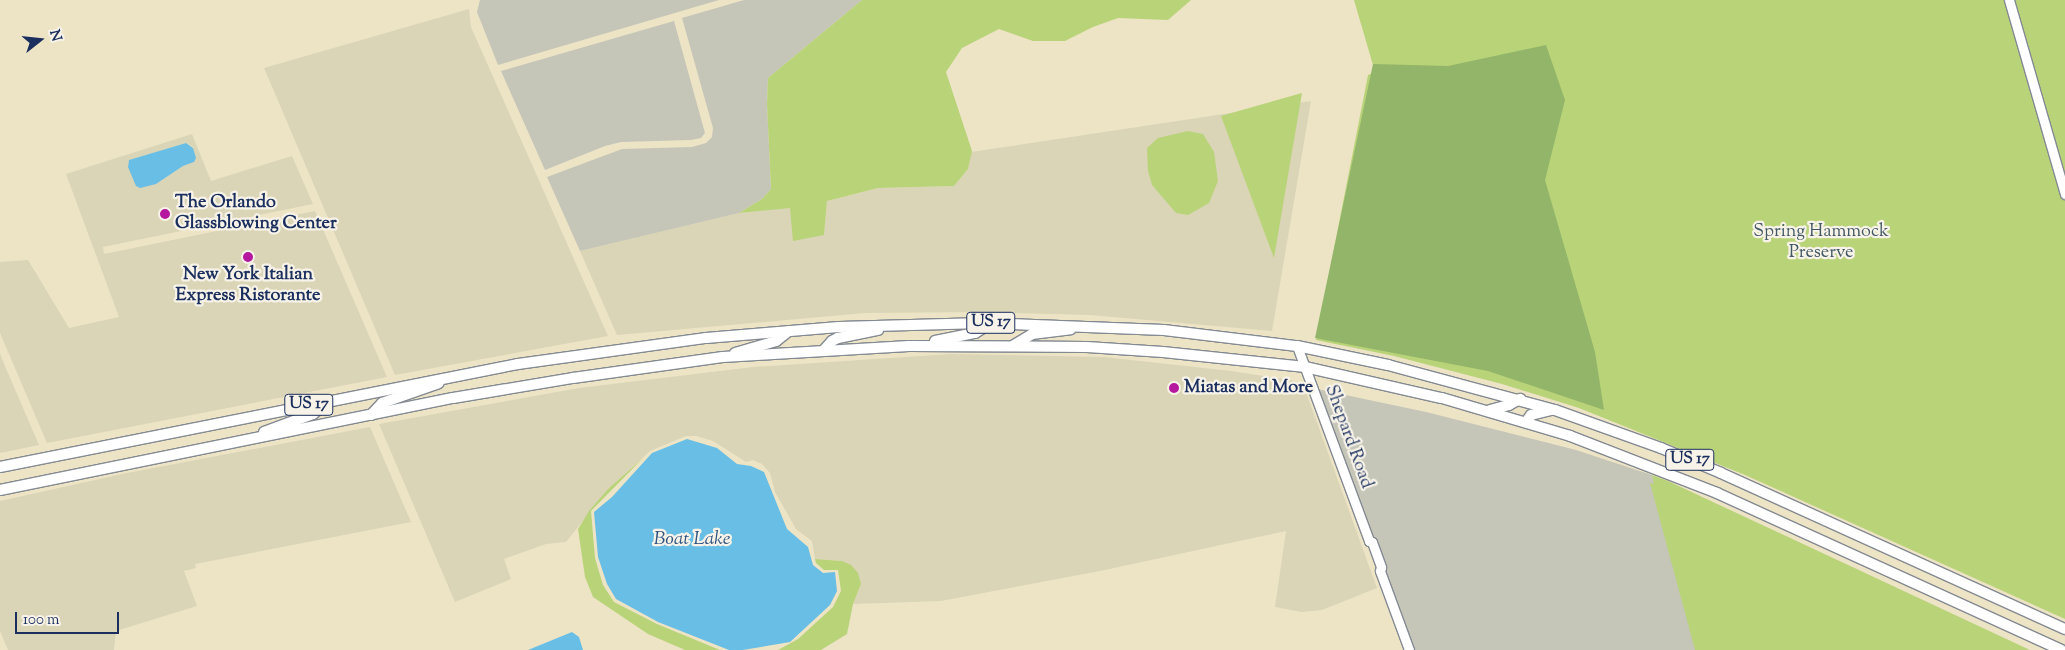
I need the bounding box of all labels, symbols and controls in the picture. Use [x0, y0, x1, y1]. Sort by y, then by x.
north arrow [15, 15, 65, 65]
text: N [43, 28, 66, 44]
place label: The Orlando Glassblowing Center [175, 193, 337, 235]
marker: The Orlando Glassblowing Center [159, 208, 171, 220]
park label: Spring Hammock Preserve [1753, 222, 1889, 264]
marker: New York Italian Express Ristorante [242, 251, 254, 263]
place label: New York Italian Express Ristorante [176, 265, 320, 308]
road number: US 17 [966, 309, 1016, 336]
place label: Miatas and More [1184, 377, 1313, 399]
marker: Miatas and More [1168, 382, 1180, 394]
street label: Shepard Road [1319, 382, 1377, 492]
road number: US 17 [284, 392, 334, 418]
road number: US 17 [1665, 446, 1715, 474]
water label: Boat Lake [654, 529, 730, 551]
scale bar [18, 602, 121, 634]
text: 100 m [23, 610, 59, 631]

